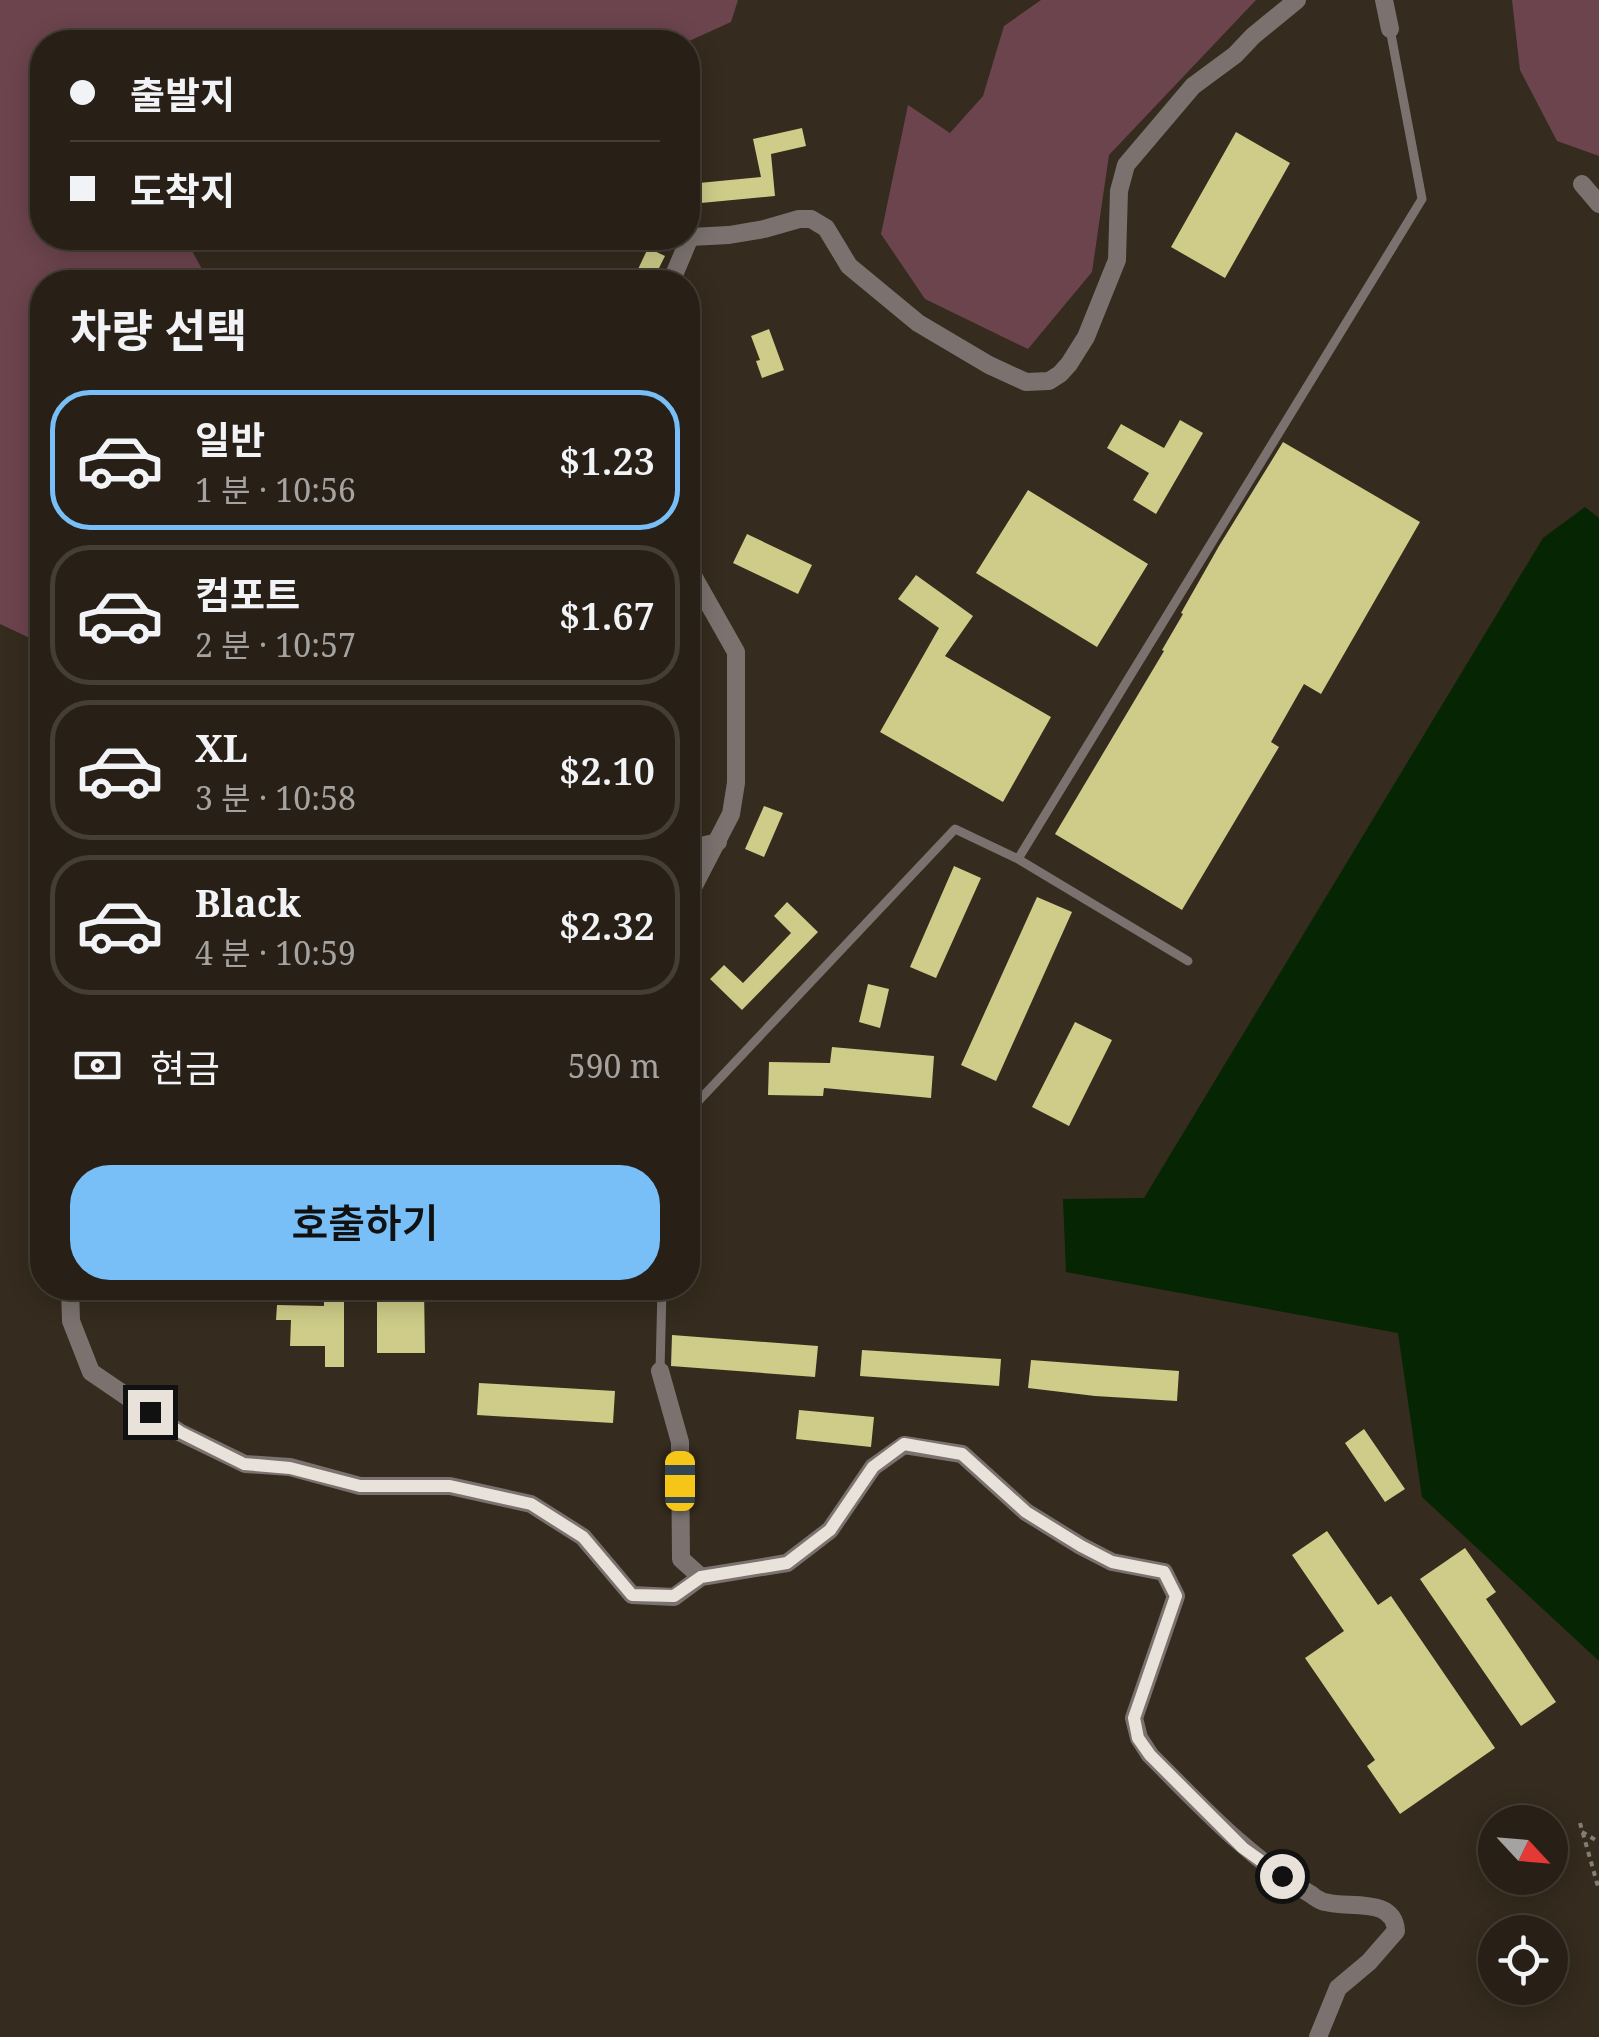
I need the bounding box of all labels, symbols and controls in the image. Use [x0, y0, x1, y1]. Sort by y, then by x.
text: 출발지 [130, 68, 235, 120]
text: 도착지 [130, 164, 235, 216]
text: 차량 선택 [70, 299, 247, 360]
text: 일반 [195, 413, 265, 465]
icon: car [75, 415, 165, 505]
text: $1.23 [559, 434, 655, 486]
text: 1 분 · 10:56 [195, 468, 356, 511]
text: 컴포트 [195, 568, 300, 620]
icon: car [75, 570, 165, 660]
text: $1.67 [559, 589, 655, 641]
text: 2 분 · 10:57 [195, 623, 356, 666]
text: XL [195, 721, 248, 773]
icon: car [75, 725, 165, 815]
text: $2.10 [559, 744, 655, 796]
text: 3 분 · 10:58 [195, 776, 356, 819]
text: Black [195, 876, 301, 928]
icon: car [75, 880, 165, 970]
text: $2.32 [559, 899, 655, 951]
text: 4 분 · 10:59 [195, 931, 356, 974]
icon: cash [70, 1038, 125, 1093]
text: 현금 [150, 1041, 220, 1093]
text: 590 m [568, 1044, 660, 1087]
button: 호출하기 [70, 1165, 660, 1280]
route end [128, 1390, 173, 1435]
car [665, 1451, 695, 1511]
north arrow [1478, 1805, 1568, 1895]
map controls [1478, 1805, 1568, 2005]
route start [1260, 1854, 1305, 1899]
button: locate [1478, 1915, 1568, 2005]

